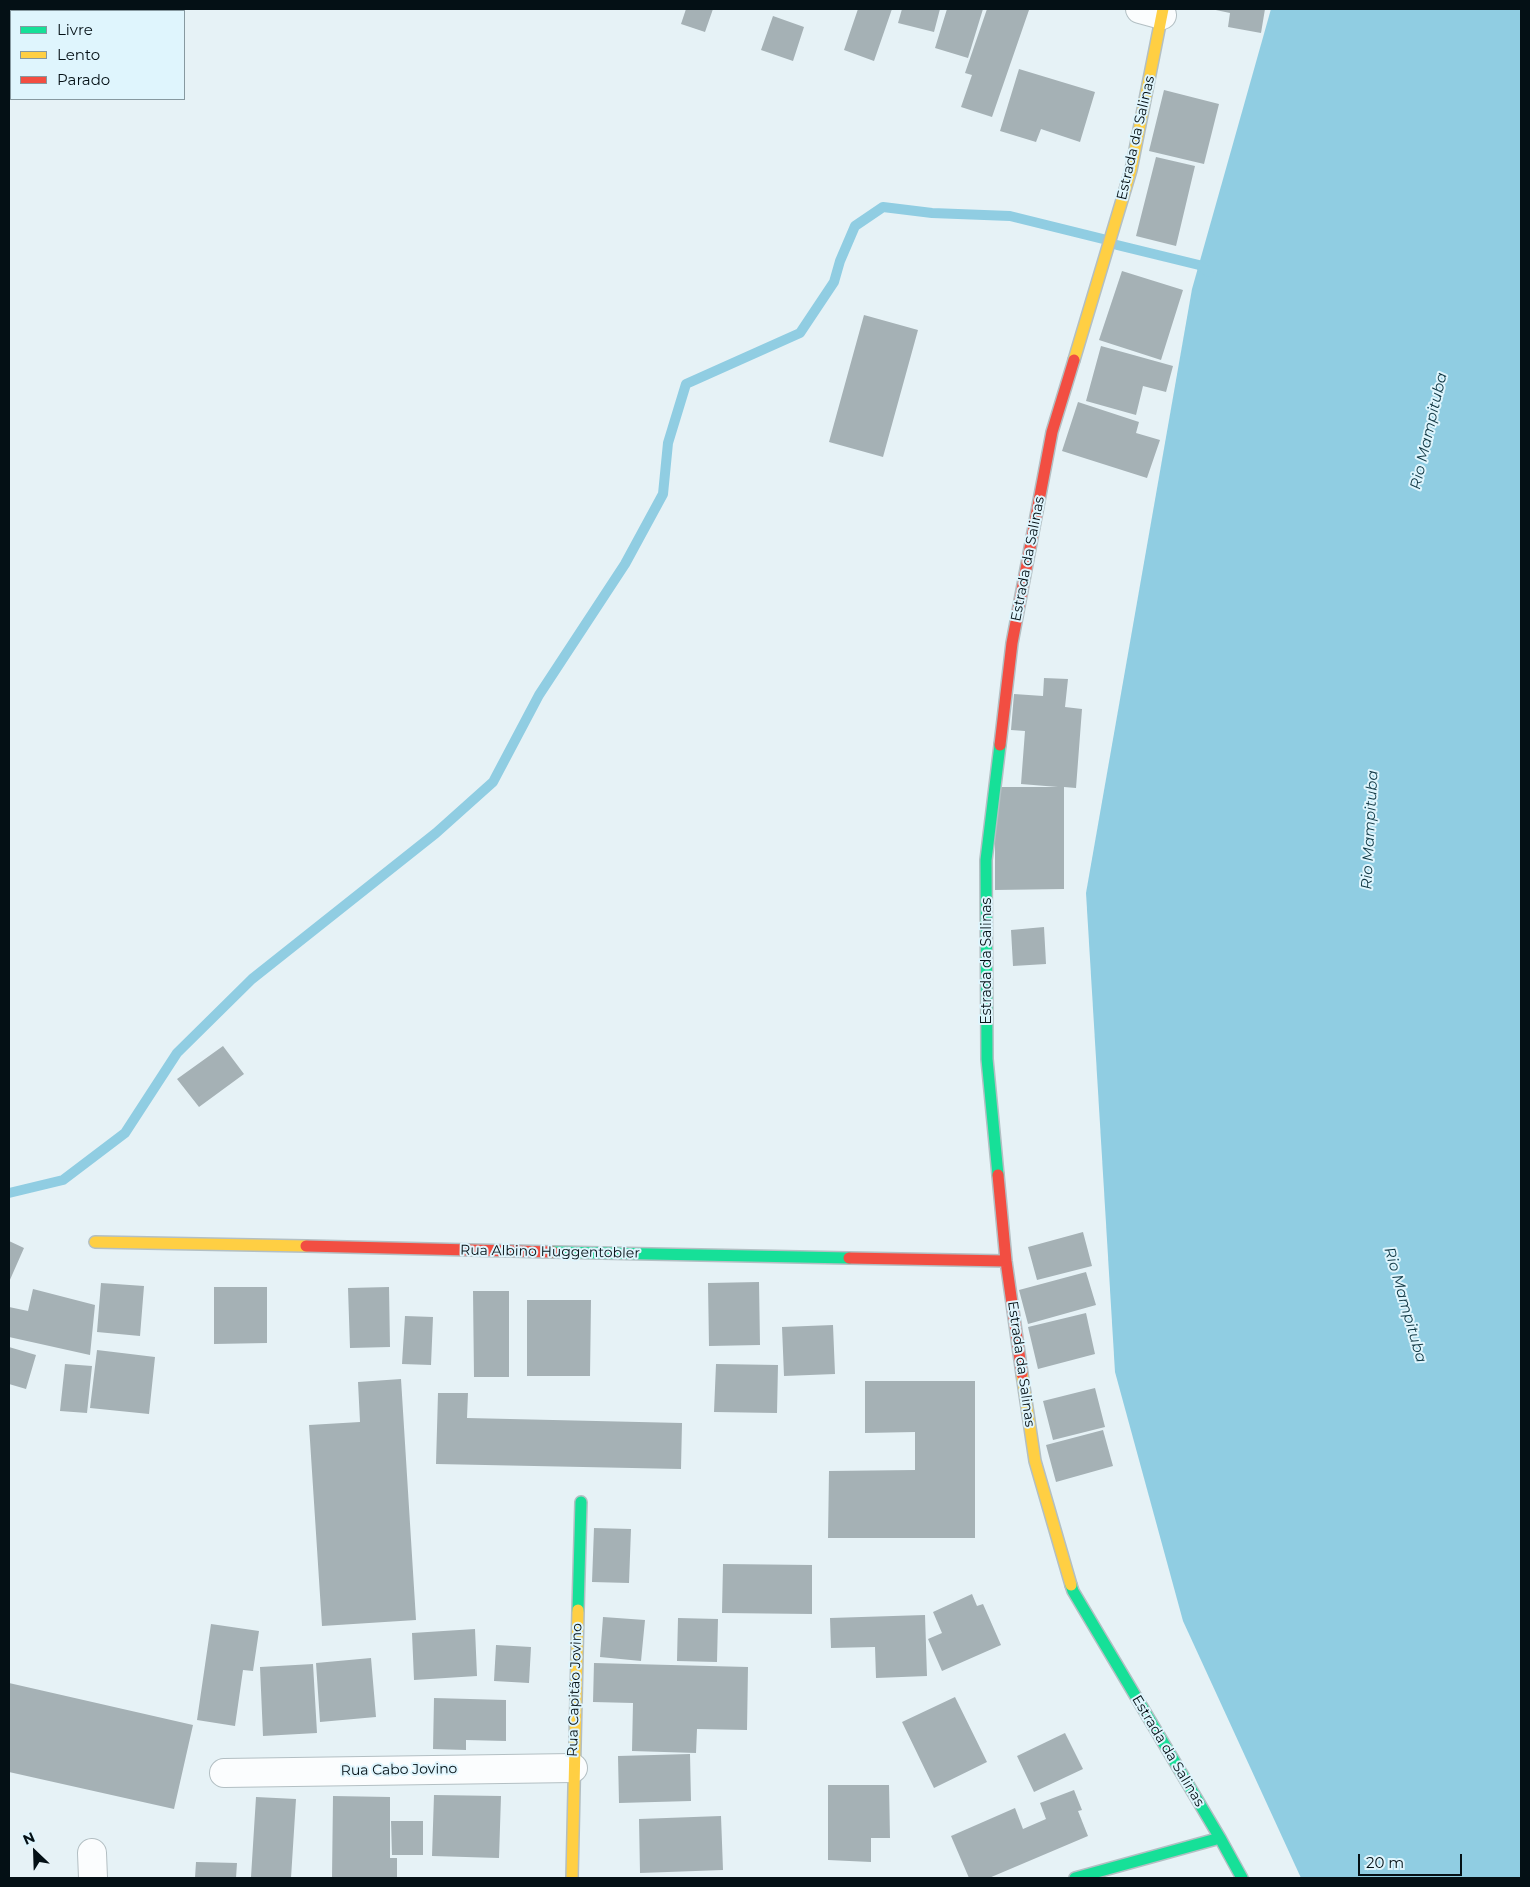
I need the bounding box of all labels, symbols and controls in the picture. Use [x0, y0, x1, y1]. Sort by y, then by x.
legend [10, 10, 185, 100]
text: Livre [57, 20, 93, 39]
text: Lento [57, 45, 100, 64]
text: Parado [57, 70, 110, 89]
street label: Estrada da Salinas [1114, 74, 1158, 202]
water label: Rio Mampituba [1407, 371, 1451, 491]
street label: Estrada da Salinas [1008, 495, 1048, 623]
water label: Rio Mampituba [1358, 770, 1382, 890]
street label: Estrada da Salinas [979, 898, 995, 1024]
street label: Rua Albino Huggentobler [460, 1242, 640, 1262]
water label: Rio Mampituba [1380, 1245, 1430, 1365]
street label: Estrada da Salinas [1004, 1300, 1038, 1428]
street label: Rua Capitão Jovino [564, 1623, 586, 1757]
street label: Estrada da Salinas [1128, 1692, 1208, 1810]
street label: Rua Cabo Jovino [341, 1761, 457, 1779]
north arrow [10, 1827, 60, 1877]
text: N [20, 1828, 38, 1849]
scale bar [1360, 1844, 1464, 1876]
text: 20 m [1366, 1853, 1404, 1872]

